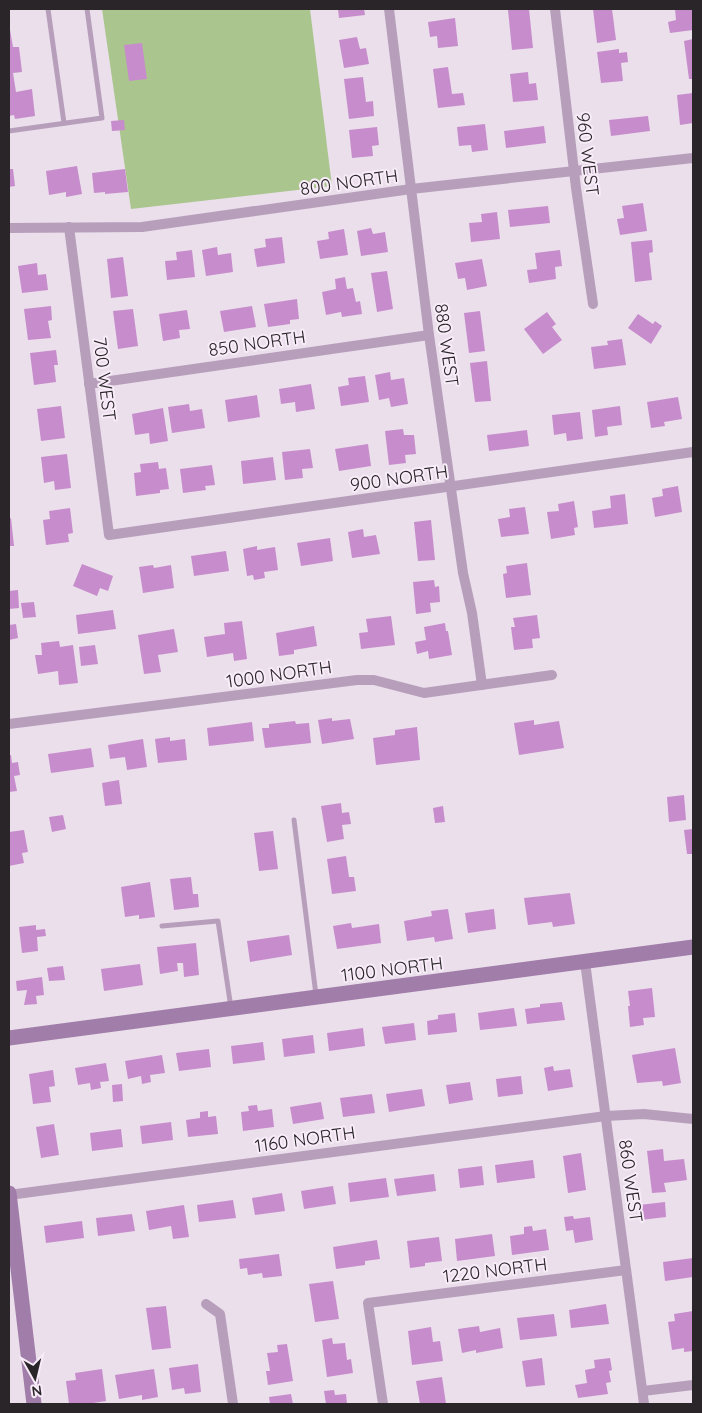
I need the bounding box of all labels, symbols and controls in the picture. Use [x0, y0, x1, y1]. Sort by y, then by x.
street label: 960 WEST [571, 111, 605, 197]
street label: 800 NORTH [299, 164, 399, 200]
street label: 880 WEST [430, 302, 464, 388]
street label: 850 NORTH [207, 325, 307, 361]
street label: 700 WEST [88, 336, 122, 422]
street label: 900 NORTH [348, 460, 450, 496]
street label: 1000 NORTH [225, 655, 333, 693]
street label: 1100 NORTH [340, 951, 444, 987]
street label: 1160 NORTH [253, 1121, 357, 1157]
street label: 860 WEST [614, 1138, 648, 1224]
street label: 1220 NORTH [442, 1252, 548, 1288]
north arrow [10, 1353, 60, 1403]
text: N [30, 1381, 43, 1401]

